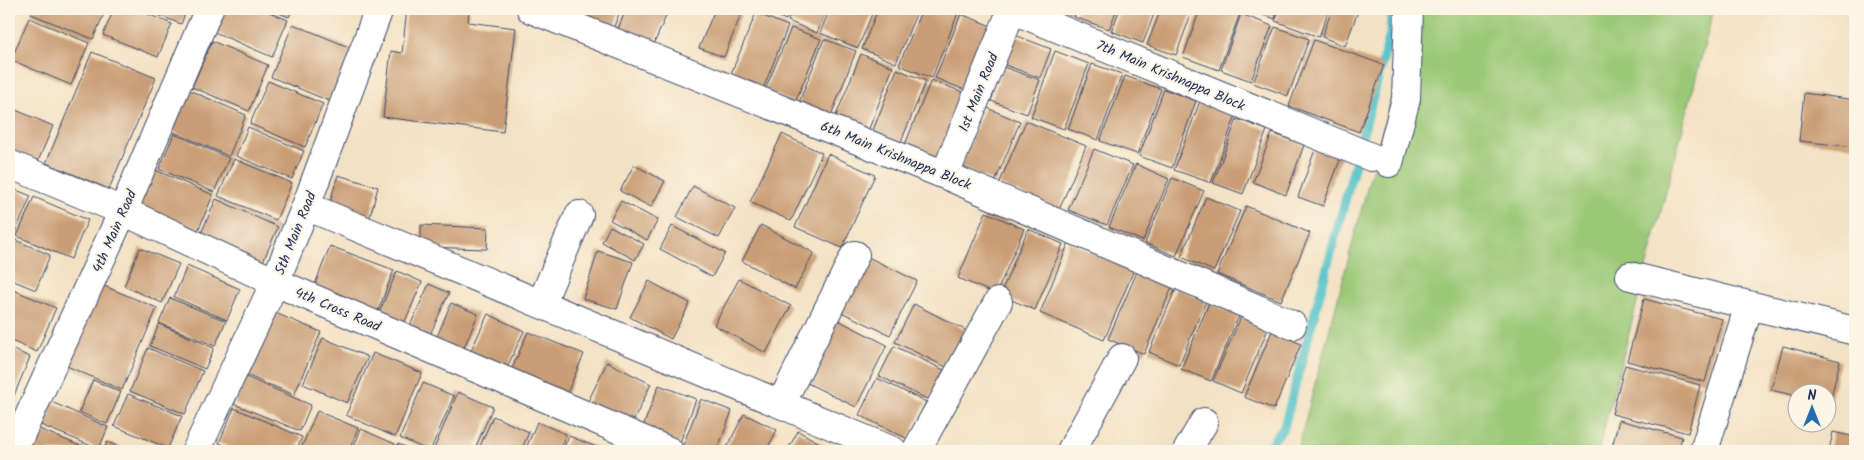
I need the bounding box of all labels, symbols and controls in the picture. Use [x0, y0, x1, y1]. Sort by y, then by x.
street label: 7th Main Krishnappa Block [1093, 35, 1249, 117]
street label: 1st Main Road [953, 49, 1005, 135]
street label: 6th Main Krishnappa Block [817, 116, 975, 196]
street label: 4th Main Road [87, 186, 143, 276]
street label: 5th Main Road [269, 187, 323, 278]
street label: 4th Cross Road [291, 282, 385, 338]
north arrow [1786, 382, 1836, 432]
text: N [1808, 385, 1817, 407]

